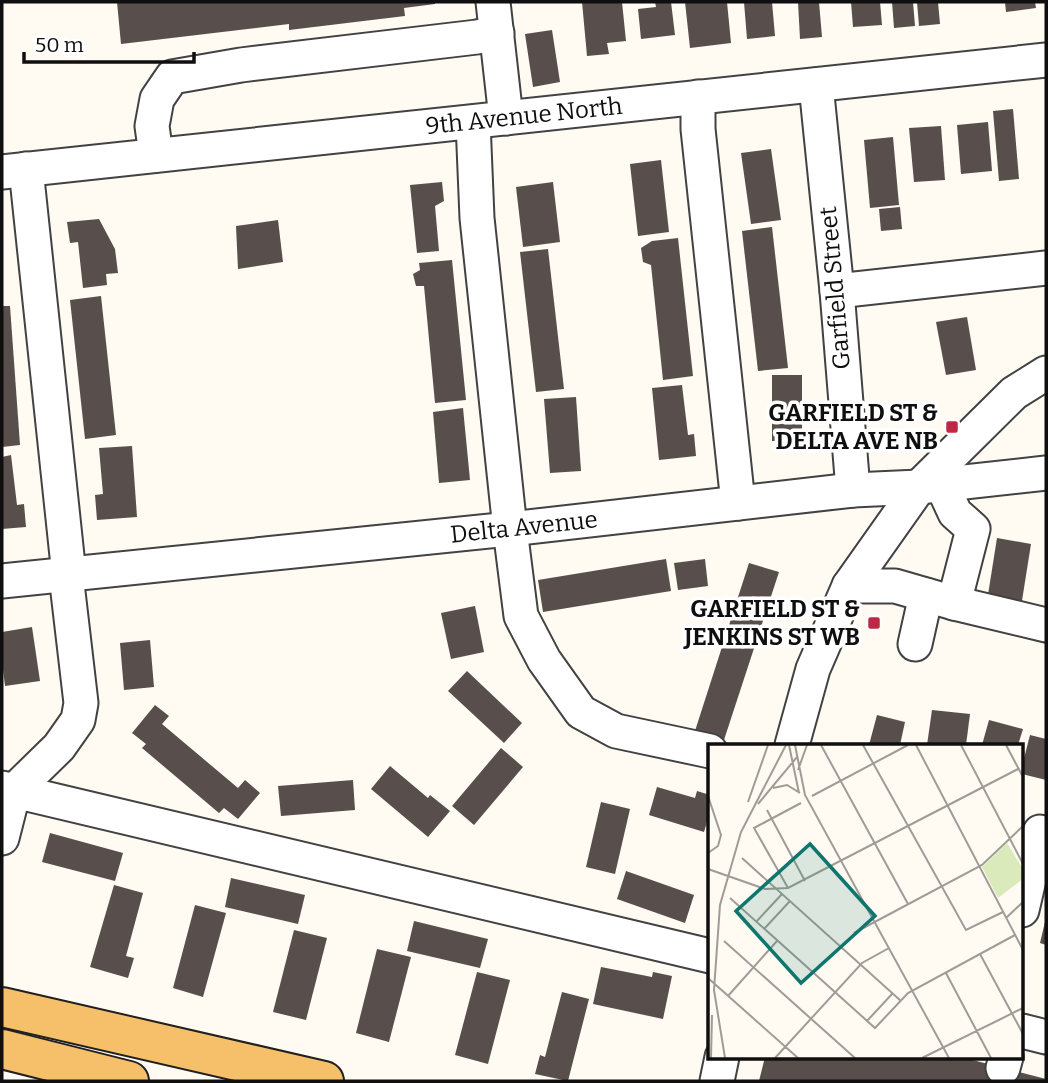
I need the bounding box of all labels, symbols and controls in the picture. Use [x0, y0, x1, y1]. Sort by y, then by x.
scale bar [24, 21, 194, 65]
text: 50 m [35, 32, 84, 58]
street label: 9th Avenue North [424, 92, 624, 140]
street label: Garfield Street [814, 205, 856, 371]
place label: GARFIELD ST & DELTA AVE NB [768, 399, 938, 455]
marker: GARFIELD ST & DELTA AVE NB [944, 419, 960, 435]
street label: Delta Avenue [449, 505, 599, 549]
place label: GARFIELD ST & JENKINS ST WB [682, 595, 860, 651]
marker: GARFIELD ST & JENKINS ST WB [866, 615, 882, 631]
inset map [708, 744, 1024, 1058]

